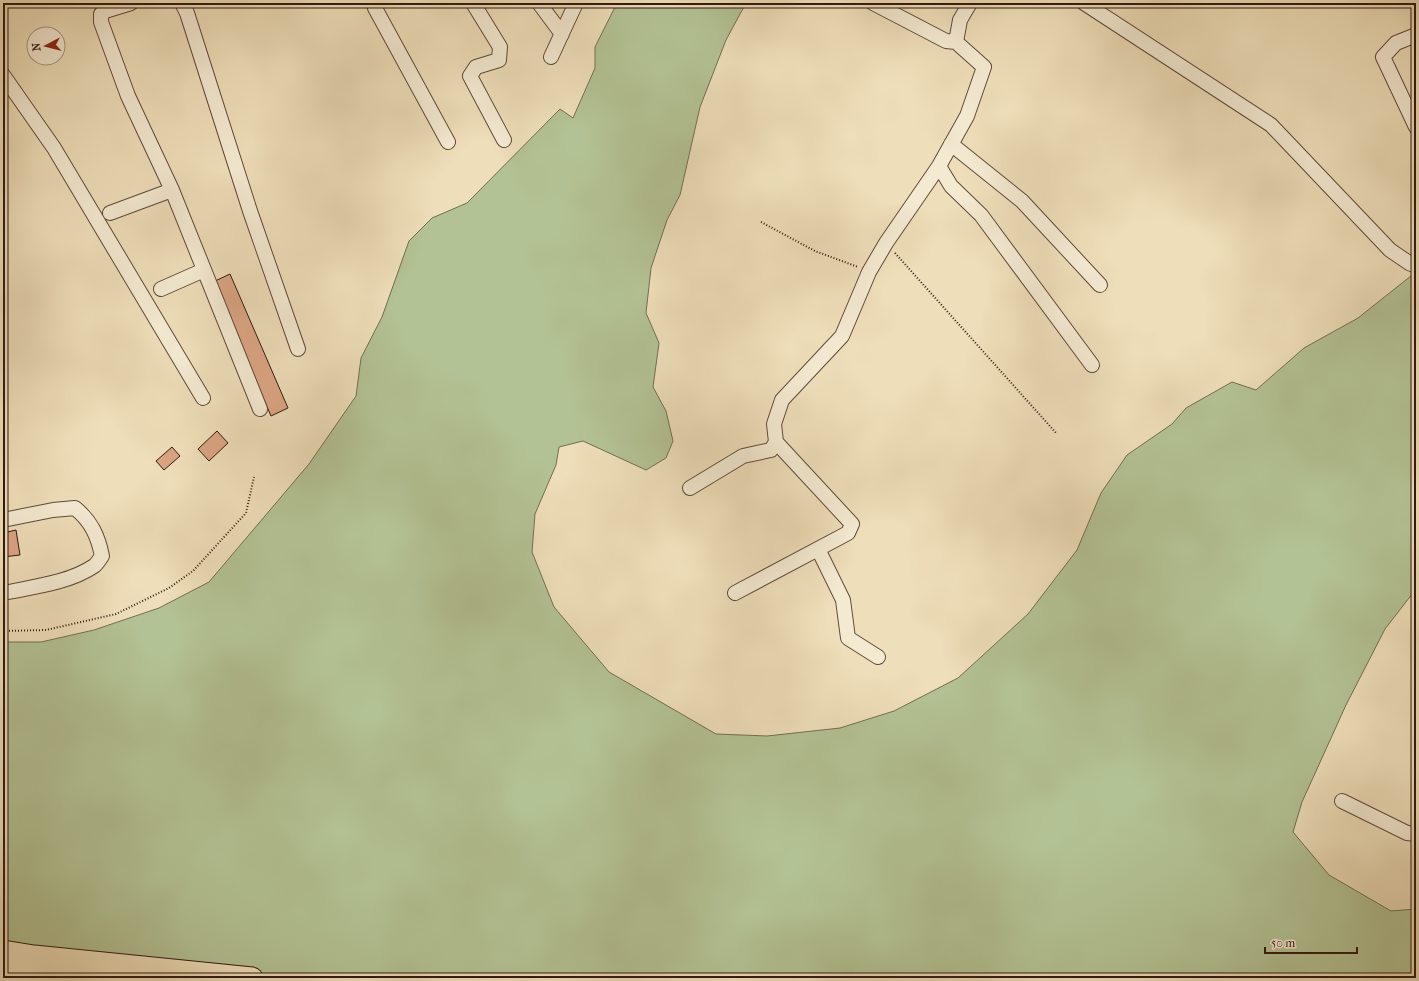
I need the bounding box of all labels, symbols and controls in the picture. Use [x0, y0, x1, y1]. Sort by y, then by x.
north arrow [26, 26, 66, 66]
text: N [30, 42, 44, 52]
scale bar [1265, 929, 1357, 955]
text: 50 m [1271, 936, 1295, 950]

